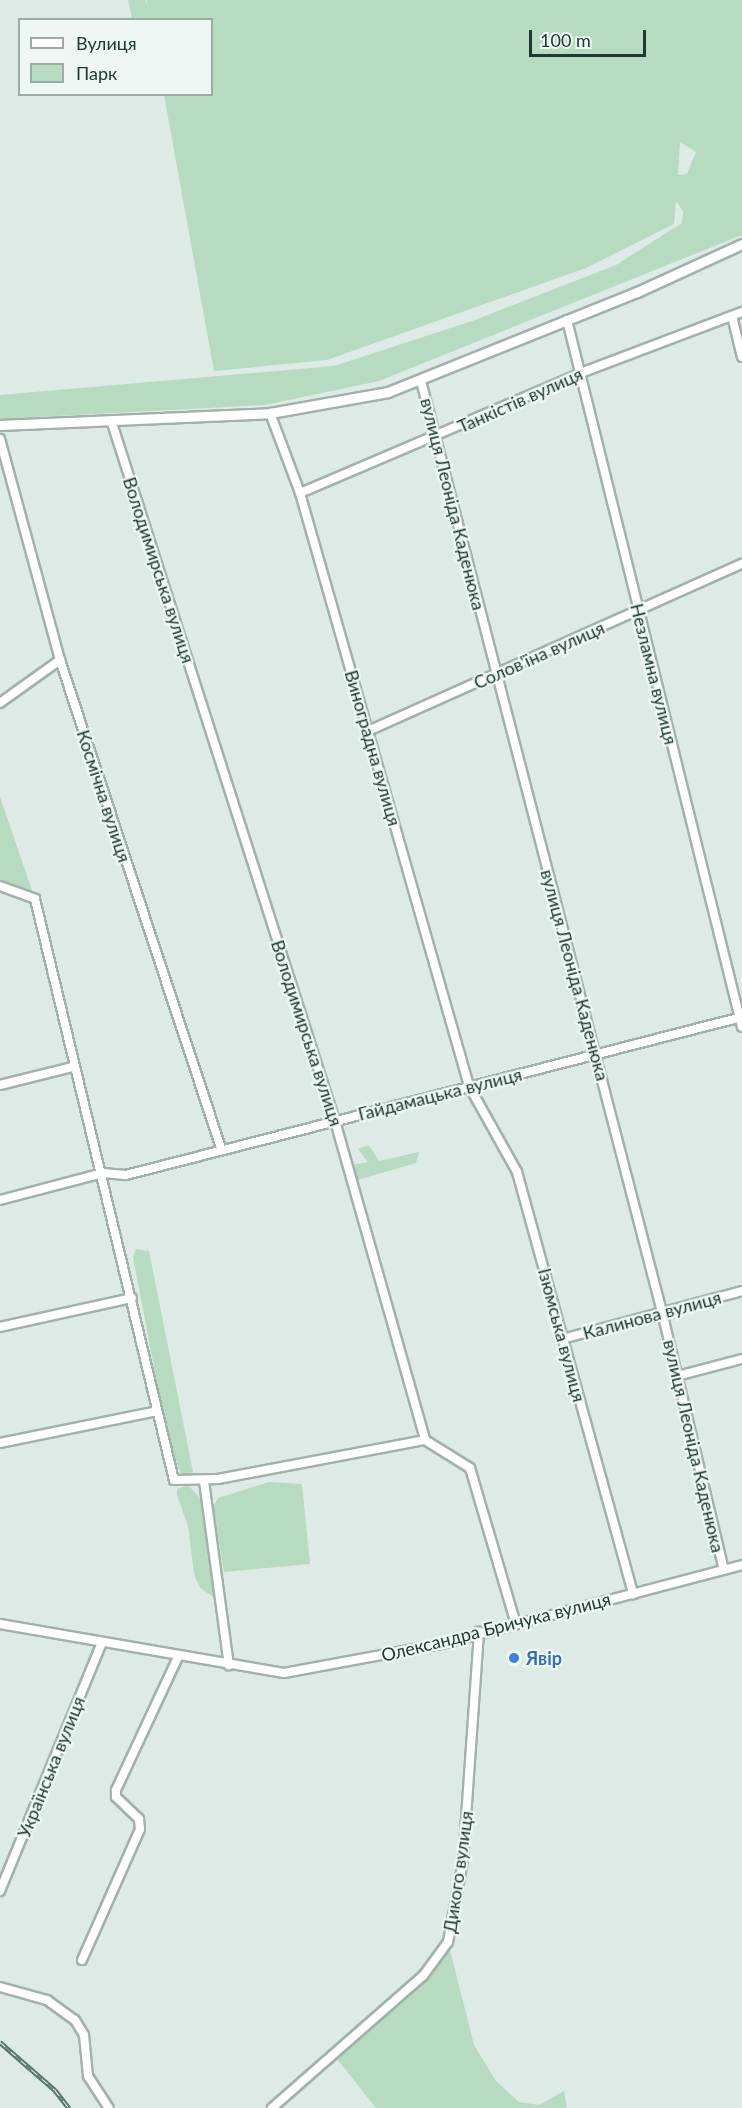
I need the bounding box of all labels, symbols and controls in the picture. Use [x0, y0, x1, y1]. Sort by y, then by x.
legend [18, 18, 213, 96]
scale bar [532, 18, 649, 56]
text: 100 m [540, 29, 591, 51]
text: Вулиця [76, 32, 137, 54]
text: Парк [76, 62, 117, 84]
street label: Танкістів вулиця [454, 363, 586, 437]
street label: вулиця Леоніда Каденюка [416, 396, 490, 612]
street label: Володимирська вулиця [119, 474, 199, 666]
street label: Незламна вулиця [626, 601, 682, 747]
street label: Солов'їна вулиця [470, 616, 608, 694]
street label: Виноградна вулиця [340, 668, 406, 828]
street label: Космічна вулиця [72, 727, 136, 865]
street label: вулиця Леоніда Каденюка [536, 867, 614, 1083]
street label: Володимирська вулиця [267, 937, 347, 1129]
street label: Гайдамацька вулиця [356, 1063, 524, 1125]
street label: Ізюмська вулиця [534, 1266, 590, 1404]
street label: Калинова вулиця [580, 1286, 724, 1344]
street label: вулиця Леоніда Каденюка [659, 1337, 729, 1555]
street label: Олександра Бричука вулиця [379, 1588, 613, 1666]
place label: Явiр [526, 1647, 562, 1669]
marker: Явiр [507, 1651, 521, 1665]
street label: Українська вулиця [13, 1693, 89, 1841]
street label: Дикого вулиця [439, 1810, 477, 1934]

